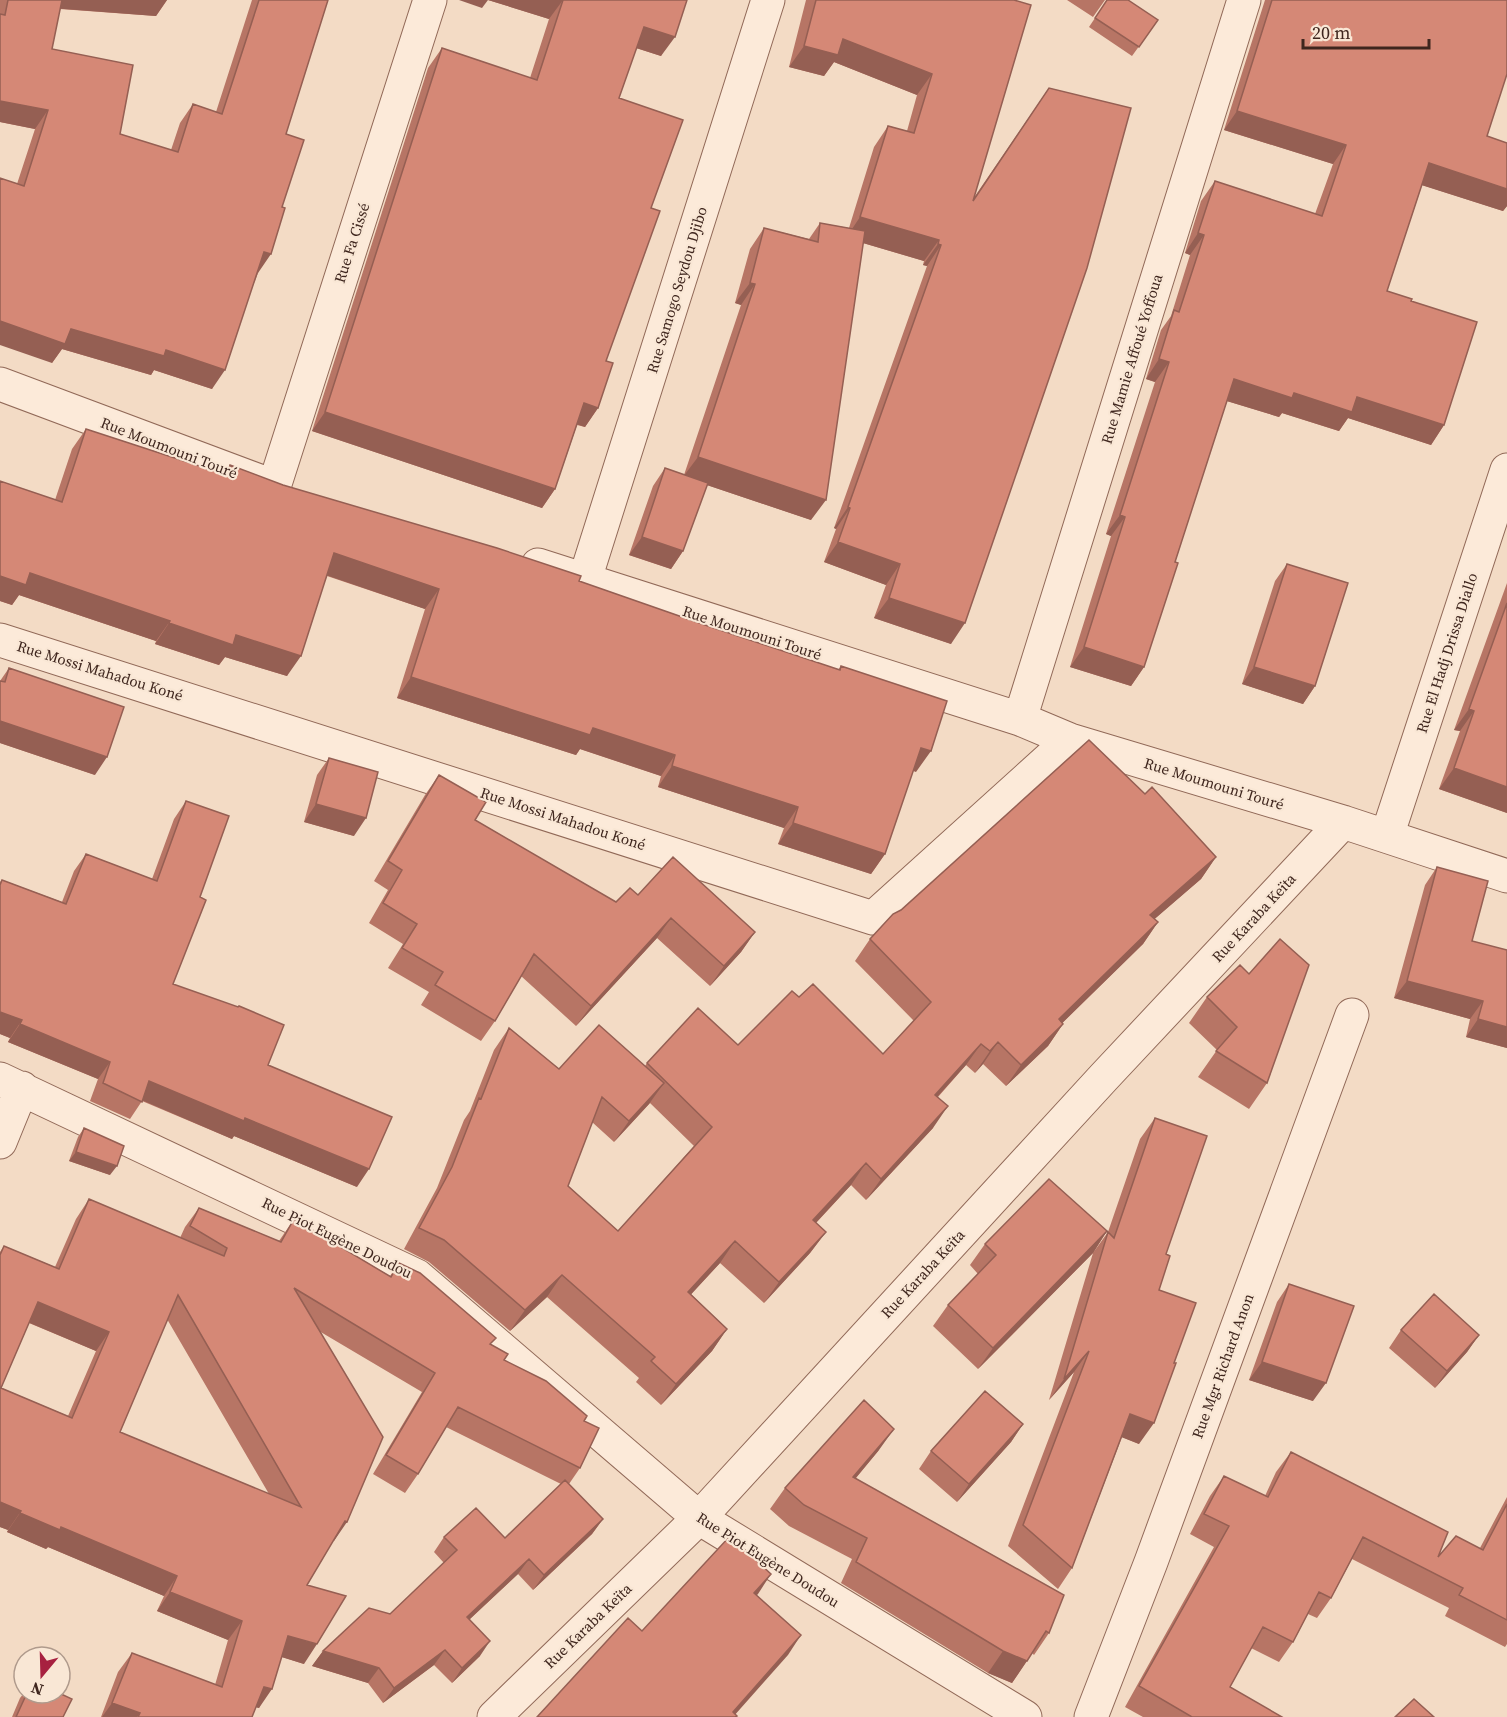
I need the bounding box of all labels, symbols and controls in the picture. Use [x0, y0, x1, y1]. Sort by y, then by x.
scale bar [1303, 12, 1429, 50]
text: 20 m [1312, 20, 1350, 45]
street label: Rue Fa Cissé [329, 200, 374, 286]
street label: Rue Samogo Seydou Djibo [641, 204, 712, 376]
street label: Rue Mamie Affoué Yoffoua [1096, 271, 1168, 446]
street label: Rue Moumouni Touré [98, 412, 241, 483]
street label: Rue El Hadj Drissa Diallo [1411, 570, 1482, 736]
street label: Rue Moumouni Touré [680, 600, 825, 665]
street label: Rue Mossi Mahadou Koné [14, 635, 186, 706]
street label: Rue Moumouni Touré [1142, 752, 1287, 815]
street label: Rue Mossi Mahadou Koné [478, 782, 649, 855]
street label: Rue Karaba Keïta [1207, 868, 1301, 967]
street label: Rue Piot Eugène Doudou [258, 1192, 416, 1283]
street label: Rue Karaba Keïta [876, 1224, 970, 1323]
street label: Rue Mgr Richard Anon [1187, 1290, 1259, 1441]
street label: Rue Piot Eugène Doudou [693, 1507, 844, 1612]
street label: Rue Karaba Keïta [539, 1578, 636, 1673]
north arrow [12, 1645, 72, 1705]
text: N [28, 1677, 46, 1701]

